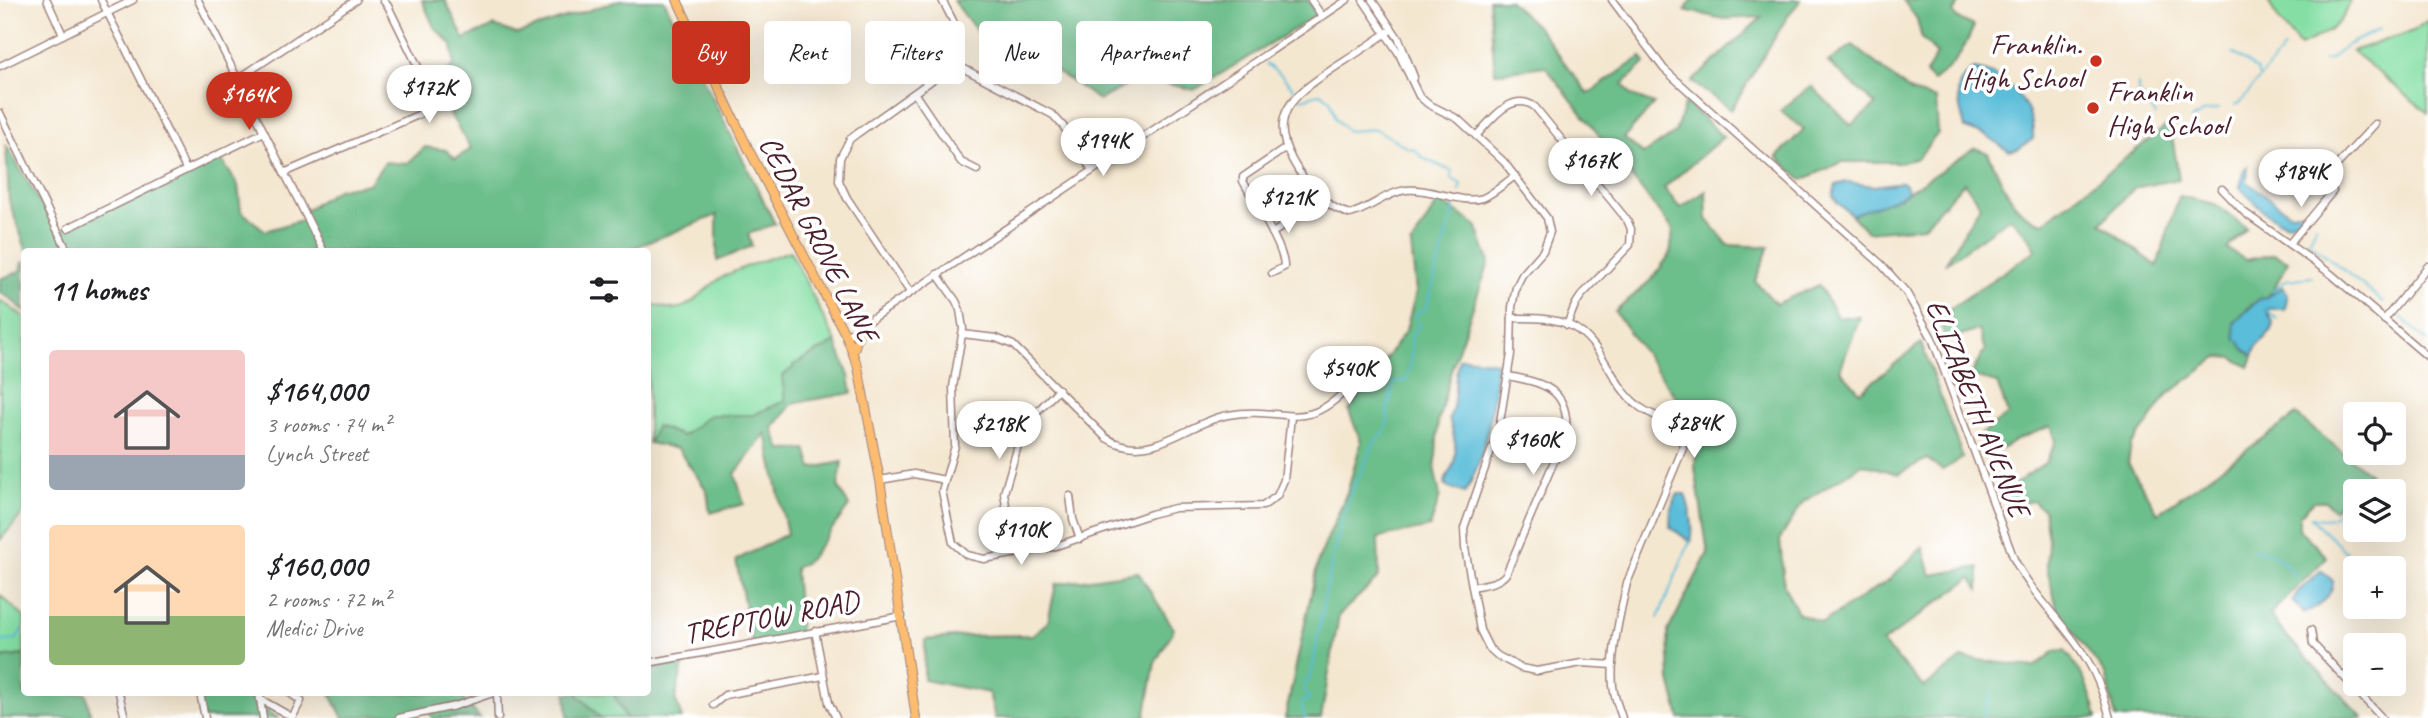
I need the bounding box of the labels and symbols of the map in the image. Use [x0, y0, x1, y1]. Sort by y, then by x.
place label: Franklin. High School [1962, 25, 2087, 97]
marker: Franklin. High School [2088, 53, 2104, 69]
pin: $172K [380, 66, 478, 125]
pin: $164K [200, 72, 298, 132]
place label: Franklin High School [2107, 72, 2232, 144]
marker: Franklin High School [2085, 100, 2101, 116]
pin: $194K [1054, 118, 1152, 178]
street label: CEDAR GROVE LANE [751, 129, 889, 352]
pin: $167K [1542, 138, 1640, 198]
pin: $184K [2252, 150, 2350, 209]
pin: $121K [1239, 176, 1337, 235]
street label: ELIZABETH AVENUE [1917, 294, 2040, 526]
pin: $540K [1300, 346, 1398, 406]
pin: $284K [1645, 400, 1743, 460]
pin: $218K [950, 402, 1048, 461]
pin: $160K [1484, 418, 1582, 477]
pin: $110K [972, 508, 1070, 567]
street label: TREPTOW ROAD [681, 581, 864, 653]

